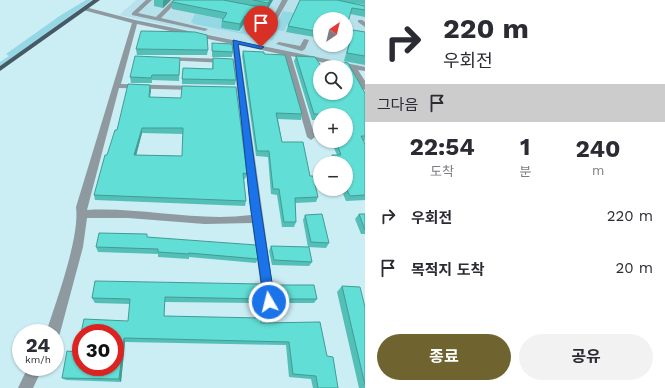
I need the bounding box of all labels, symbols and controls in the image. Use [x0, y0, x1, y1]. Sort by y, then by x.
pin [244, 6, 278, 47]
icon: arrive [250, 12, 272, 34]
north arrow [313, 12, 353, 52]
map controls [313, 12, 353, 196]
text: 220 m [443, 12, 529, 45]
icon: right [377, 16, 429, 68]
text: 우회전 [443, 50, 493, 71]
button: search [313, 60, 353, 100]
icon: arrive [426, 92, 448, 114]
text: 그다음 [377, 96, 418, 114]
button: + [313, 108, 353, 148]
text: 22:54 [409, 133, 475, 161]
text: 1 [520, 133, 530, 161]
text: 240 [576, 135, 621, 163]
button: − [313, 156, 353, 196]
text: m [592, 163, 604, 178]
text: 도착 [430, 164, 454, 179]
text: 분 [519, 164, 531, 179]
icon: right [377, 205, 399, 227]
text: 220 m [607, 207, 653, 225]
text: 우회전 [411, 209, 452, 227]
icon: arrive [377, 257, 399, 279]
text: 20 m [616, 259, 653, 277]
text: 목적지 도착 [411, 261, 484, 279]
position arrow [248, 281, 290, 323]
speed limit sign: 30 [72, 324, 124, 376]
text: 24 [26, 333, 50, 357]
button: 종료 [377, 334, 511, 380]
button: 공유 [519, 334, 653, 380]
text: km/h [25, 354, 51, 365]

